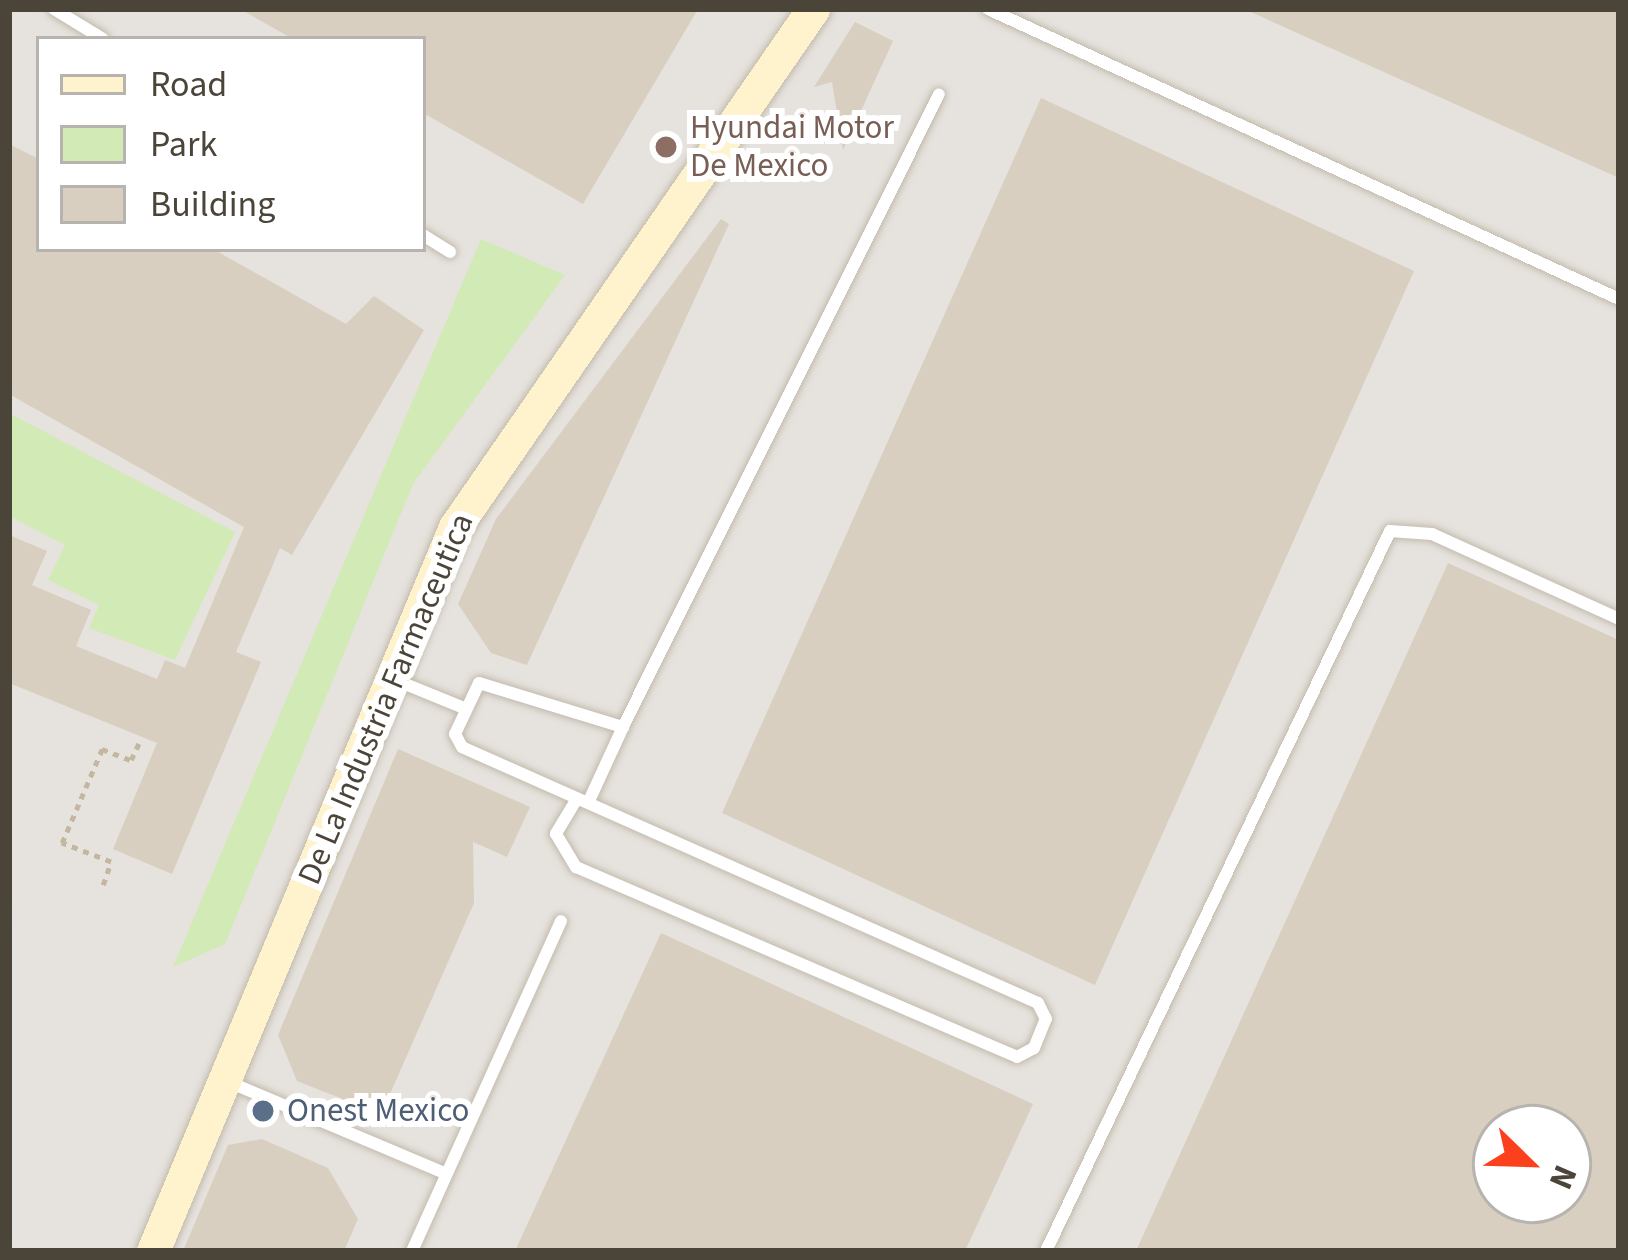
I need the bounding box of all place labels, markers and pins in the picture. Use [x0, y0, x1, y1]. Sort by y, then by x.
place label: Hyundai Motor De Mexico [690, 108, 894, 186]
marker: Hyundai Motor De Mexico [653, 134, 679, 160]
place label: Onest Mexico [287, 1091, 469, 1131]
marker: Onest Mexico [250, 1098, 276, 1124]

